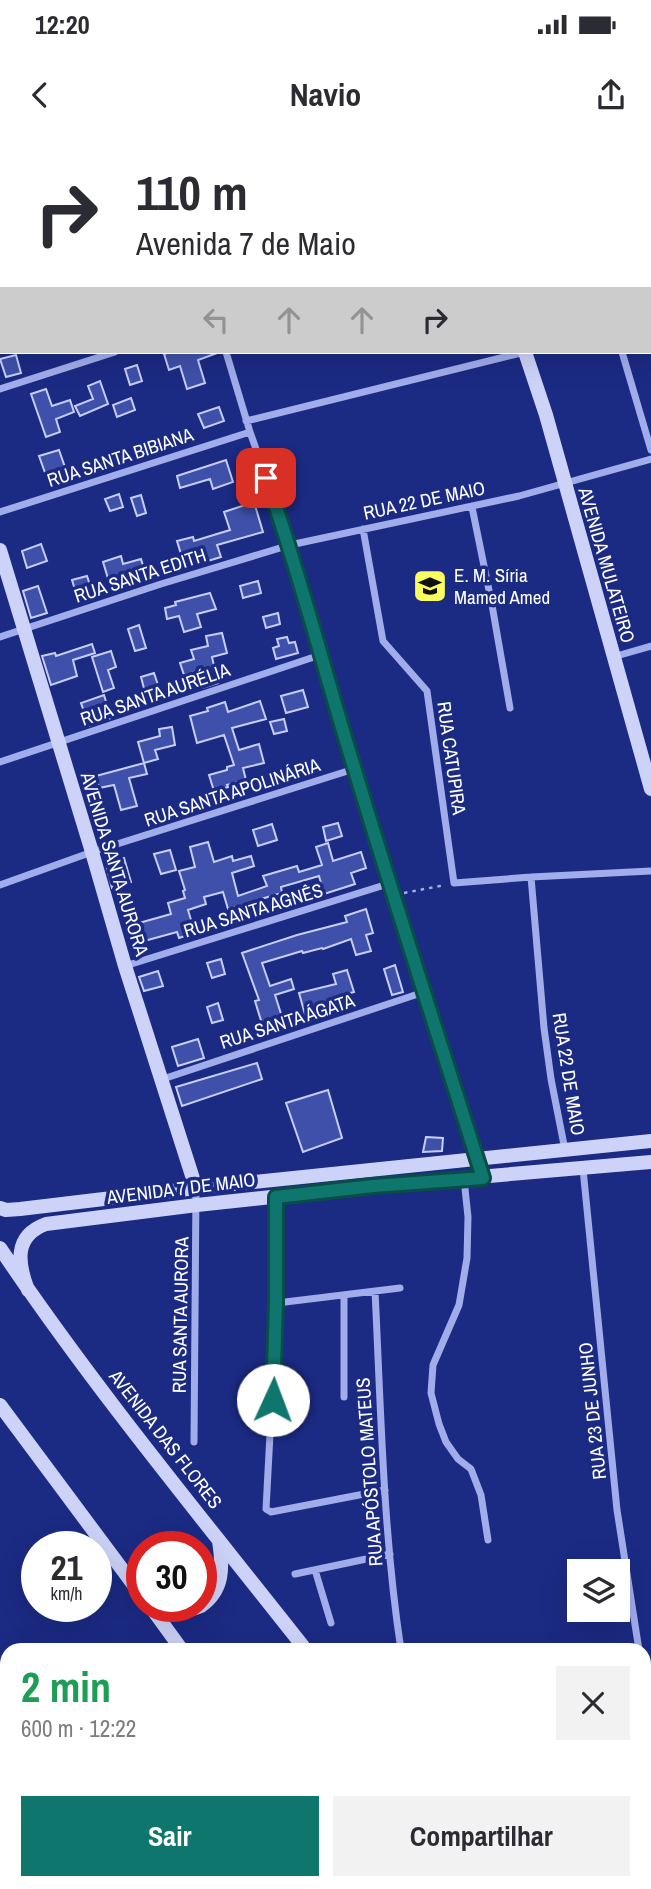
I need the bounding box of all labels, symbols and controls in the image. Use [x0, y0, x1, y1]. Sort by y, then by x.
text: 12:20 [35, 7, 90, 42]
text: Navio [290, 73, 361, 116]
icon: back [21, 76, 59, 114]
icon: share [592, 76, 630, 114]
text: 110 m [136, 159, 248, 225]
icon: right [21, 168, 112, 259]
text: Avenida 7 de Maio [136, 222, 356, 265]
icon: left [197, 301, 235, 339]
icon: ahead [270, 301, 308, 339]
icon: ahead [343, 301, 381, 339]
icon: right [416, 301, 454, 339]
street label: RUA SANTA BIBIANA [44, 421, 197, 493]
pin [236, 448, 296, 508]
icon: arrive [247, 459, 285, 497]
street label: RUA 22 DE MAIO [361, 474, 487, 526]
street label: AVENIDA MULATEIRO [572, 483, 642, 646]
street label: RUA SANTA EDITH [71, 541, 209, 609]
place label: E. M. Síria Mamed Amed [454, 562, 550, 610]
school or university icon: E. M. Síria Mamed Amed [411, 567, 449, 605]
street label: RUA SANTA AURÉLIA [77, 656, 234, 732]
street label: RUA CATUPIRA [431, 700, 473, 817]
street label: RUA SANTA APOLINÁRIA [141, 751, 324, 833]
street label: AVENIDA SANTA AURORA [74, 768, 156, 960]
street label: RUA SANTA AGNÊS [180, 876, 326, 944]
street label: RUA SANTA ÁGATA [216, 987, 358, 1055]
street label: RUA 22 DE MAIO [546, 1011, 592, 1137]
street label: AVENIDA 7 DE MAIO [104, 1166, 257, 1210]
street label: RUA SANTA AURORA [166, 1236, 194, 1393]
street label: RUA 23 DE JUNHO [572, 1341, 612, 1481]
street label: AVENIDA DAS FLORES [103, 1363, 228, 1514]
position arrow [236, 1363, 310, 1437]
street label: RUA APÓSTOLO MATEUS [349, 1377, 389, 1567]
speed limit sign: 30 [126, 1531, 217, 1622]
text: 21 [51, 1544, 82, 1591]
map controls [567, 1559, 630, 1622]
button: layers [567, 1559, 630, 1622]
text: km/h [51, 1581, 83, 1606]
text: 2 min [21, 1659, 111, 1715]
button: close [556, 1666, 630, 1740]
text: 600 m · 12:22 [21, 1713, 136, 1744]
button: Sair [21, 1796, 319, 1876]
button: Compartilhar [333, 1796, 630, 1876]

